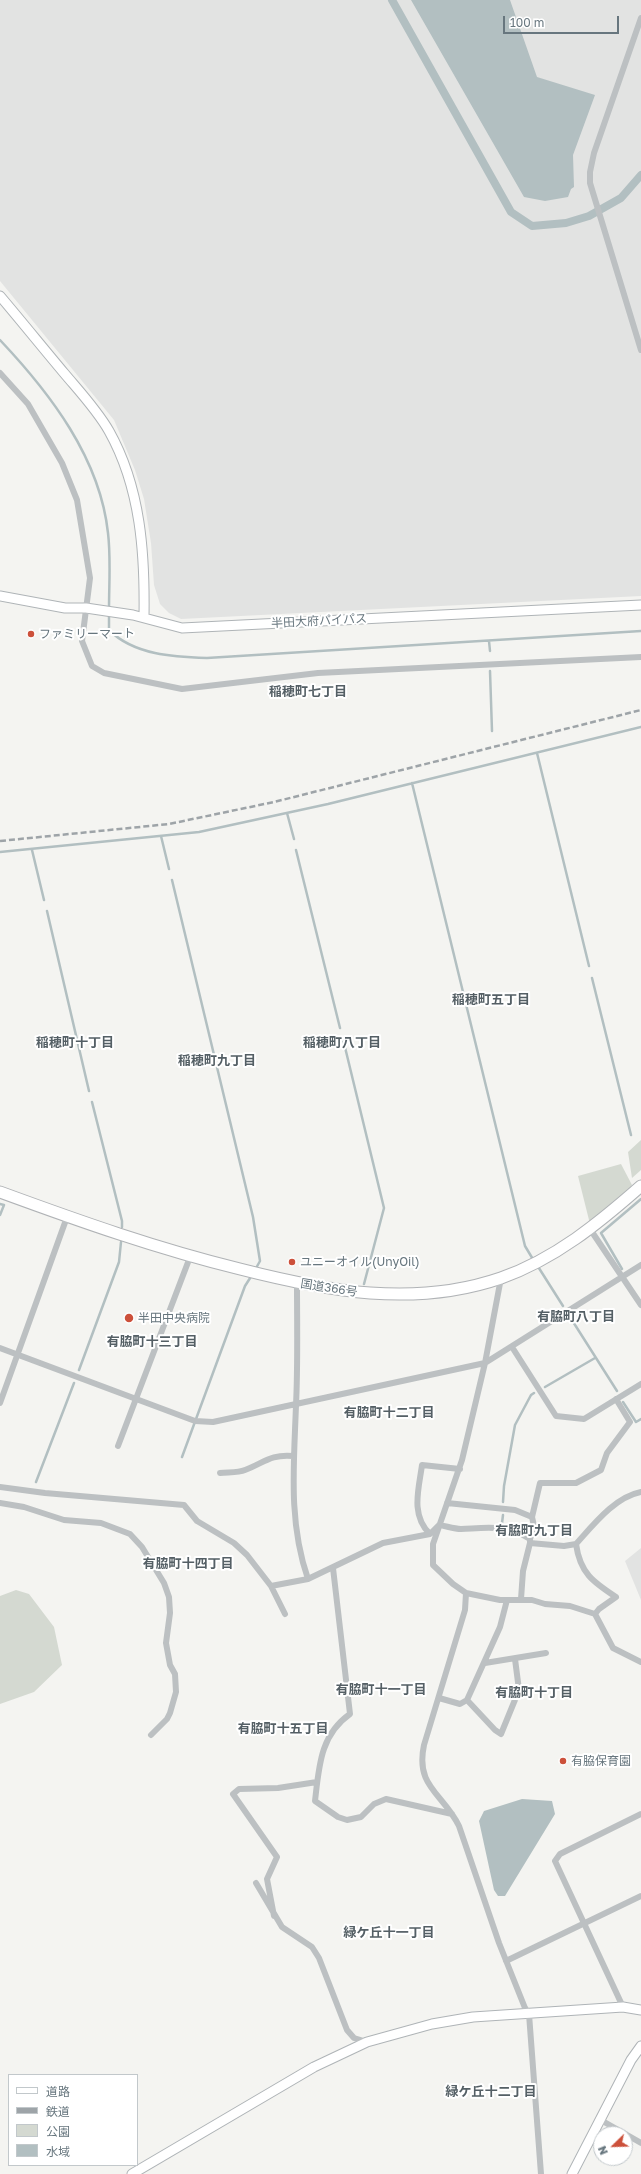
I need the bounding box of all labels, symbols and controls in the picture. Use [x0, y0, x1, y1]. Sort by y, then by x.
scale bar [505, 8, 621, 34]
text: 100 m [510, 15, 544, 30]
street label: 半田大府パイパス [271, 611, 367, 631]
place label: ファミリーマート [39, 627, 135, 641]
marker: ファミリーマート [26, 629, 36, 639]
district label: 稲穂町七丁目 [269, 684, 347, 700]
district label: 稲穂町五丁目 [452, 992, 530, 1008]
district label: 稲穂町十丁目 [36, 1035, 114, 1051]
district label: 稲穂町八丁目 [303, 1035, 381, 1051]
district label: 稲穂町九丁目 [178, 1053, 256, 1069]
place label: ユニーオイル(UnyOil) [300, 1255, 420, 1269]
marker: ユニーオイル(UnyOil) [287, 1257, 297, 1267]
street label: 国道366号 [299, 1276, 359, 1300]
district label: 有脇町八丁目 [537, 1309, 615, 1325]
place label: 半田中央病院 [138, 1311, 210, 1325]
marker: 半田中央病院 [123, 1312, 135, 1324]
district label: 有脇町十三丁目 [107, 1334, 197, 1350]
district label: 有脇町十二丁目 [344, 1405, 434, 1421]
district label: 有脇町九丁目 [495, 1523, 573, 1539]
district label: 有脇町十四丁目 [143, 1556, 233, 1572]
district label: 有脇町十一丁目 [336, 1682, 426, 1698]
district label: 有脇町十丁目 [495, 1685, 573, 1701]
district label: 有脇町十五丁目 [238, 1721, 328, 1737]
place label: 有脇保育園 [571, 1754, 631, 1768]
marker: 有脇保育園 [558, 1756, 568, 1766]
district label: 緑ケ丘十一丁目 [344, 1925, 434, 1941]
legend [8, 2074, 138, 2166]
text: 道路 [46, 2084, 70, 2099]
district label: 緑ケ丘十二丁目 [446, 2084, 536, 2100]
text: 鉄道 [46, 2104, 70, 2119]
text: 公園 [46, 2124, 70, 2139]
north arrow [593, 2126, 633, 2166]
text: 水域 [46, 2144, 70, 2159]
text: N [595, 2144, 610, 2157]

